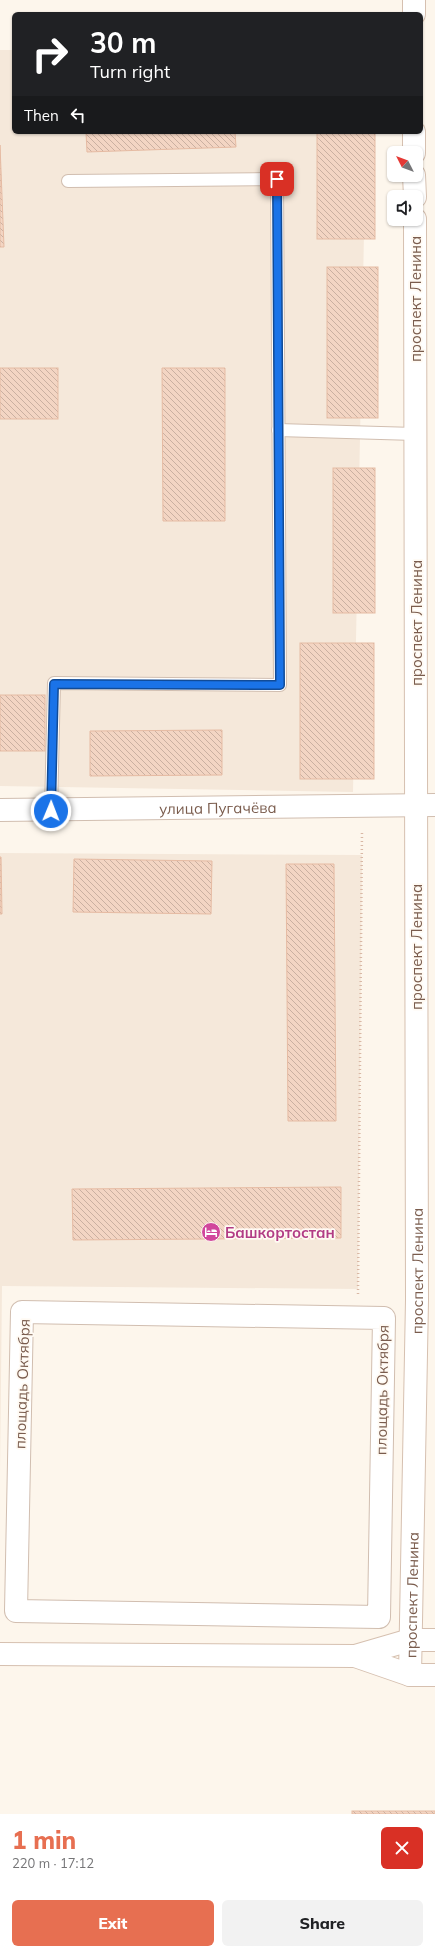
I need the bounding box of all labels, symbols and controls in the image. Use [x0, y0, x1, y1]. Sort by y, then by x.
text: 30 m [90, 25, 156, 60]
icon: right [24, 28, 76, 80]
text: Turn right [90, 60, 170, 83]
icon: left [67, 104, 89, 126]
text: Then [24, 106, 59, 125]
north arrow [387, 146, 423, 182]
map controls [387, 146, 423, 226]
pin [260, 162, 294, 196]
icon: arrive [266, 168, 288, 190]
button: sound [387, 190, 423, 226]
street label: проспект Ленина [406, 236, 425, 362]
street label: проспект Ленина [407, 560, 426, 686]
position arrow [30, 790, 72, 832]
street label: улица Пугачёва [159, 797, 277, 818]
street label: проспект Ленина [407, 884, 426, 1010]
street label: проспект Ленина [407, 1208, 427, 1334]
hotel icon: Башкортостан [200, 1221, 222, 1243]
place label: Башкортостан [225, 1223, 335, 1242]
street label: площадь Октября [10, 1319, 34, 1449]
street label: площадь Октября [371, 1325, 393, 1455]
street label: проспект Ленина [401, 1532, 422, 1658]
text: 1 min [12, 1825, 76, 1855]
button: close [381, 1827, 423, 1869]
text: 220 m · 17:12 [12, 1855, 94, 1871]
button: Exit [12, 1900, 214, 1946]
button: Share [222, 1900, 423, 1946]

